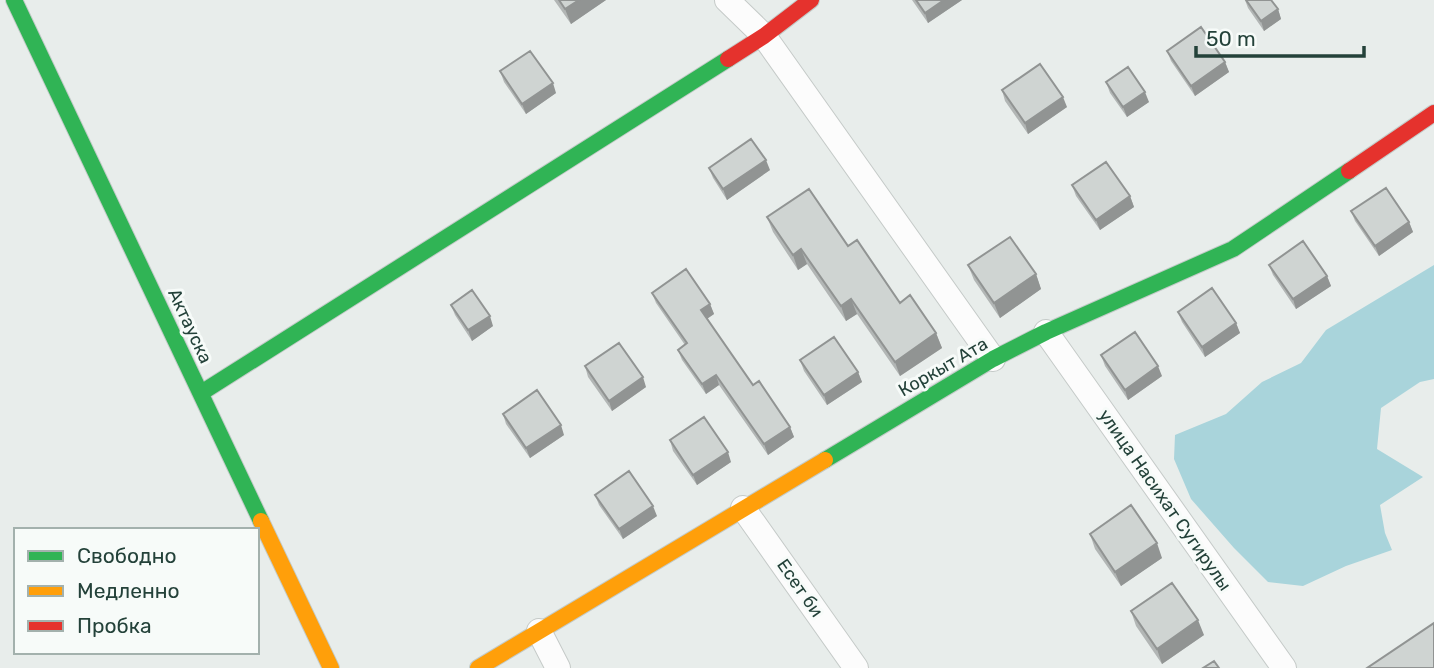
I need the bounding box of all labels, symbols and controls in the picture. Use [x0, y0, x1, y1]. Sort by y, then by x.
scale bar [1196, 14, 1364, 58]
text: 50 m [1206, 26, 1256, 51]
street label: Актауска [163, 285, 217, 367]
street label: Коркыт Ата [895, 333, 991, 401]
street label: улица Насихат Сугирулы [1094, 405, 1236, 595]
legend [14, 528, 259, 654]
text: Свободно [77, 543, 177, 568]
street label: Есет би [772, 555, 828, 621]
text: Медленно [77, 578, 180, 603]
text: Пробка [77, 613, 152, 638]

